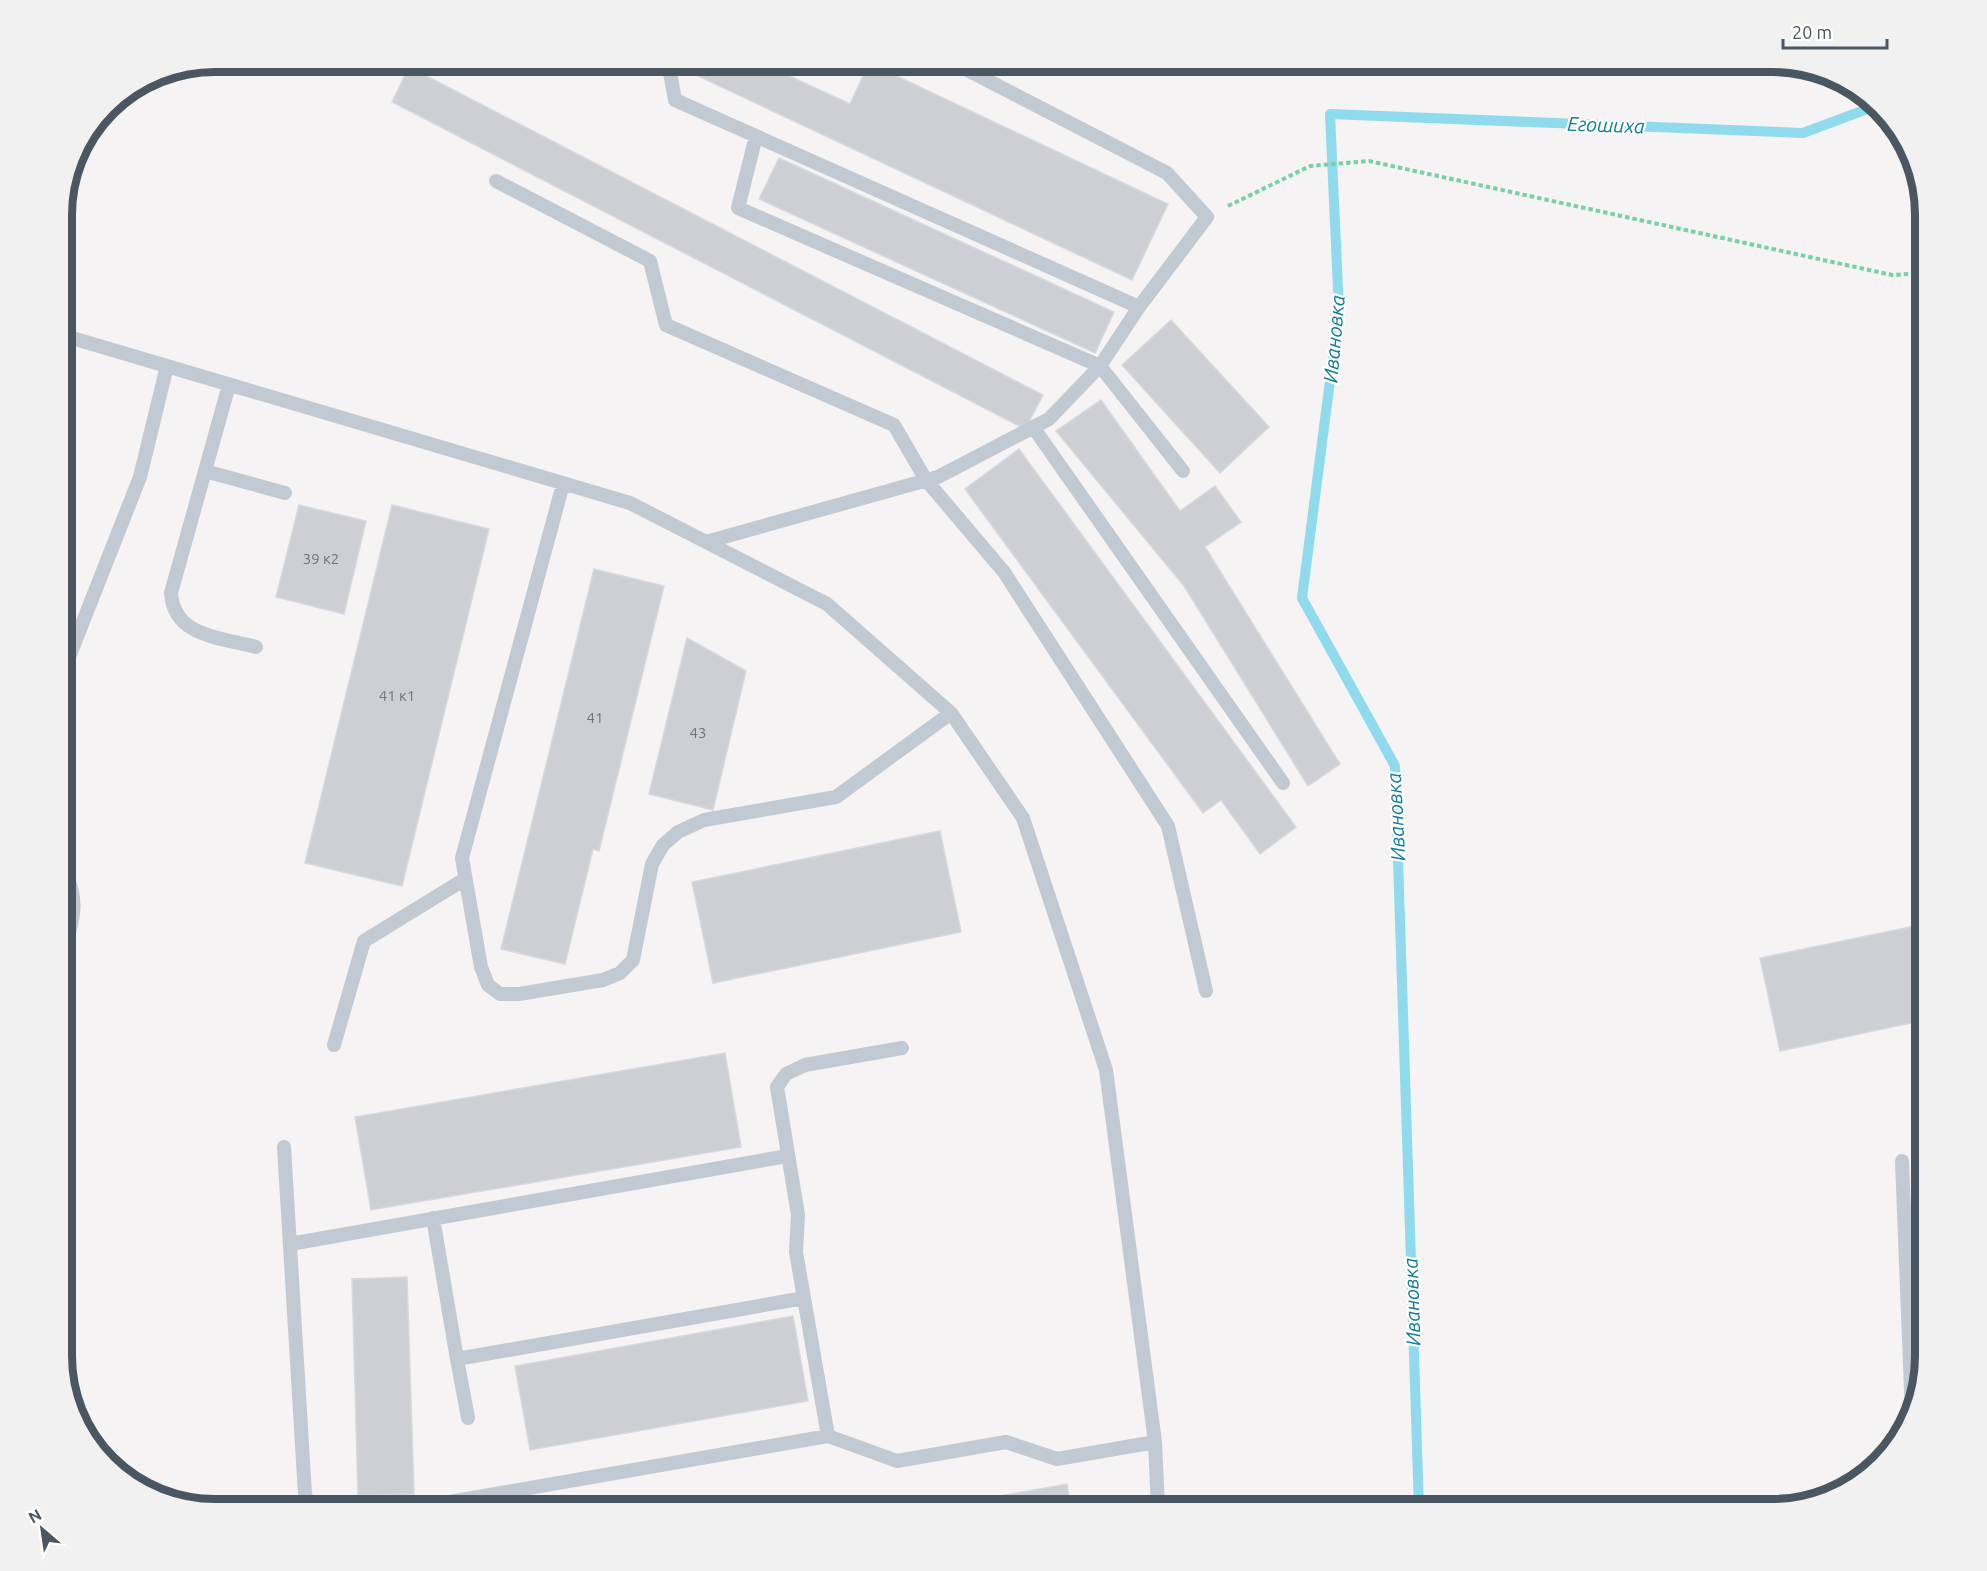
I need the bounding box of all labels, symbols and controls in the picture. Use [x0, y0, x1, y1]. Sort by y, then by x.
scale bar [1783, 12, 1886, 50]
text: 20 m [1792, 22, 1832, 42]
water label: Егошиха [1567, 112, 1645, 137]
water label: Ивановка [1318, 294, 1349, 384]
house number: 39 к2 [303, 550, 339, 567]
house number: 41 к1 [379, 687, 415, 704]
house number: 41 [587, 709, 603, 726]
house number: 43 [690, 724, 706, 741]
water label: Ивановка [1382, 772, 1409, 862]
water label: Ивановка [1398, 1257, 1425, 1347]
north arrow [12, 1499, 72, 1559]
text: N [25, 1505, 44, 1527]

